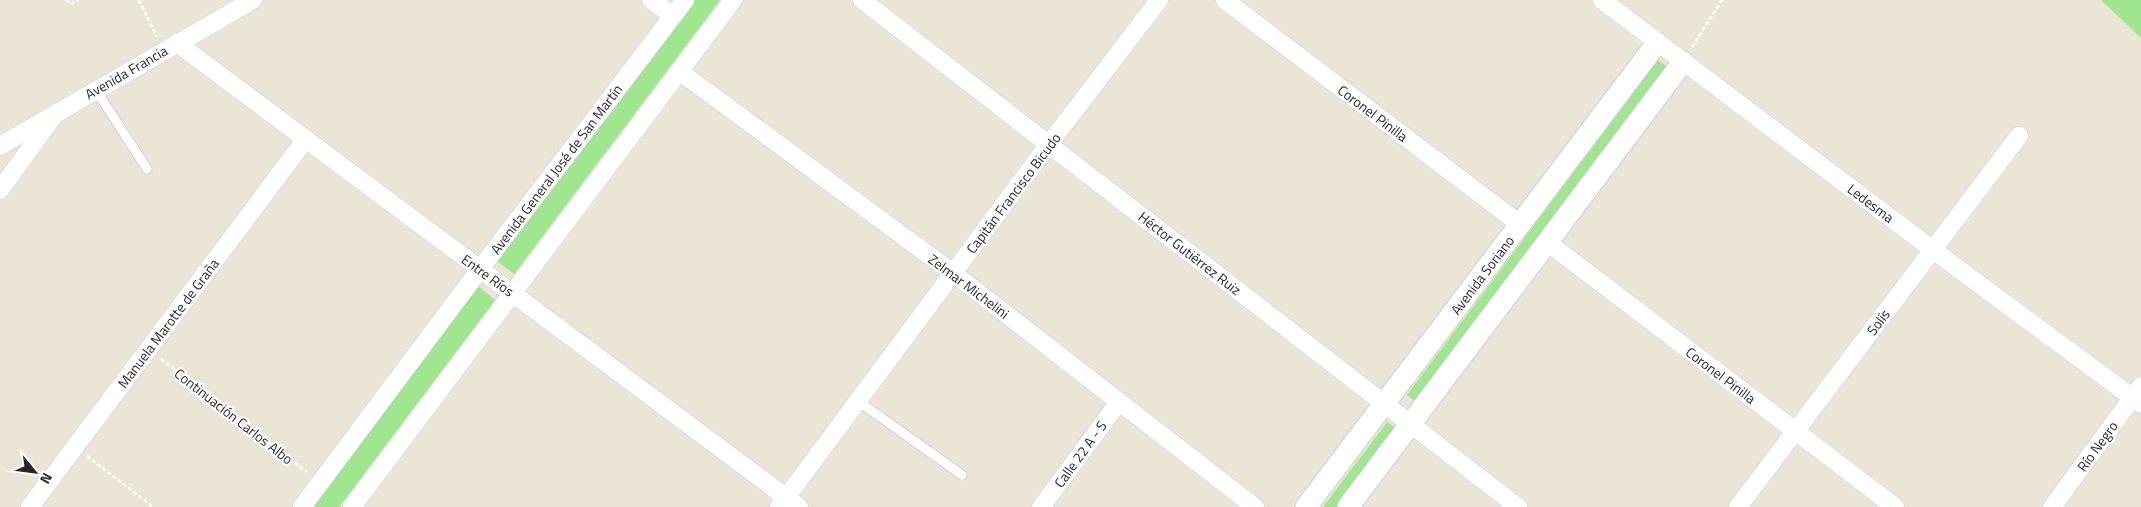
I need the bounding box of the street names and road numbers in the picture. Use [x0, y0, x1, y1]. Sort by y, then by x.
street label: Avenida Francia [81, 40, 171, 104]
street label: Avenida General José de San Martín [485, 80, 627, 258]
street label: Coronel Pinilla [1333, 80, 1413, 146]
street label: Capitán Francisco Bicudo [961, 128, 1065, 258]
street label: Ledesma [1843, 179, 1899, 227]
street label: Héctor Gutiérrez Ruiz [1134, 206, 1246, 300]
street label: Avenida Soriano [1445, 231, 1519, 319]
street label: Entre Ríos [457, 249, 519, 301]
street label: Zelmar Michelini [924, 249, 1014, 323]
street label: Manuela Marotte de Graña [112, 254, 224, 392]
street label: Solís [1861, 305, 1895, 339]
street label: Coronel Pinilla [1681, 342, 1761, 408]
street label: Continuación Carlos Albo [170, 363, 298, 469]
street label: Calle 22 A - S [1049, 416, 1111, 492]
street label: Río Negro [2071, 416, 2123, 476]

